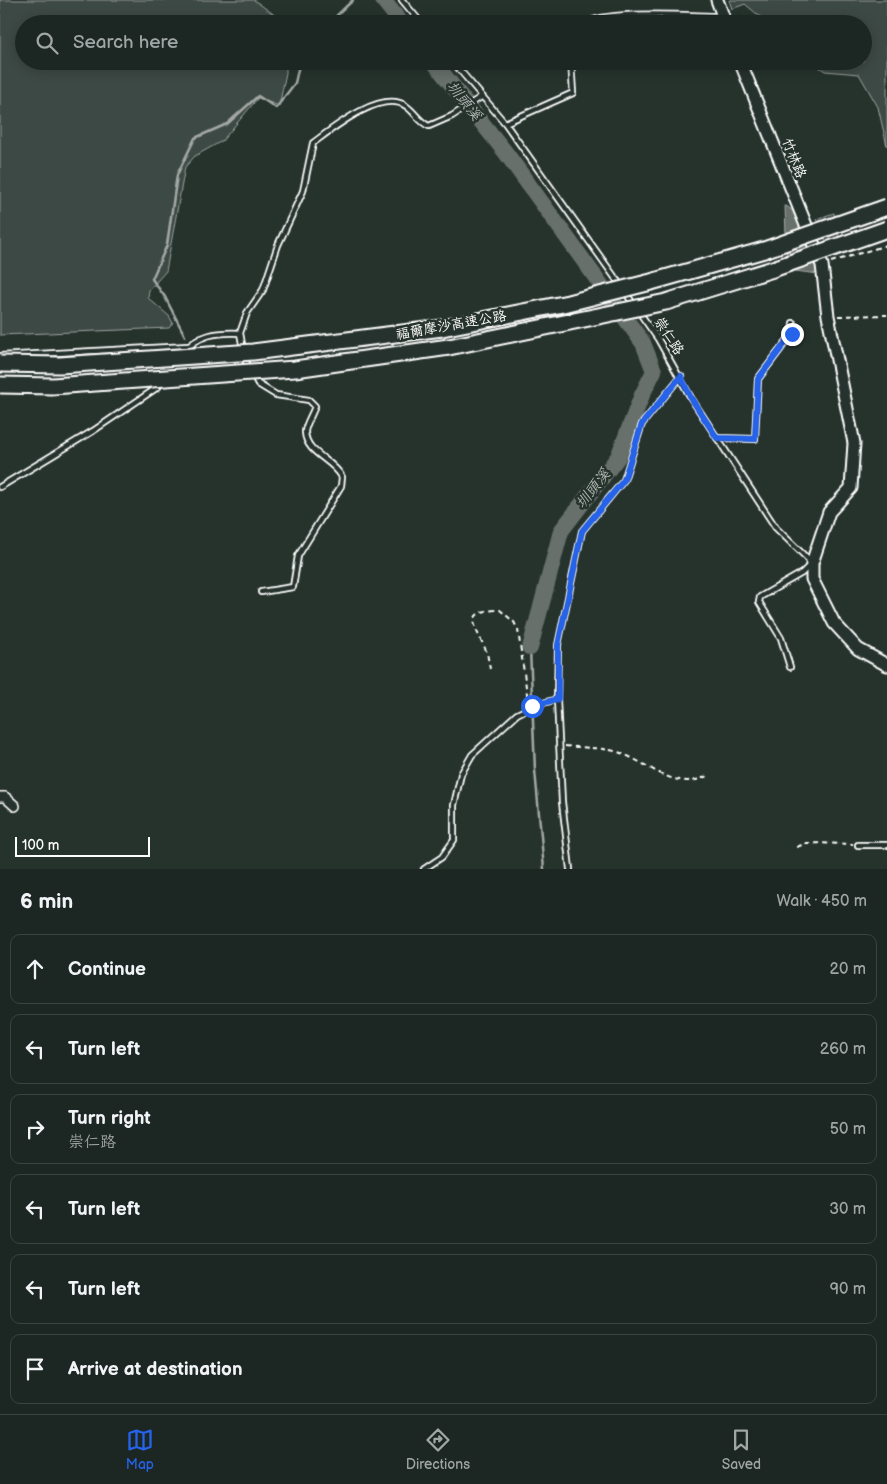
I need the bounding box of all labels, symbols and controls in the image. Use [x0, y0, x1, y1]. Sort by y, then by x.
search box [15, 15, 872, 70]
icon: search [33, 29, 61, 57]
text: Search here [73, 31, 178, 54]
water label: 圳頭溪 [442, 78, 486, 125]
street label: 竹林路 [778, 135, 810, 181]
street label: 福爾摩沙高速公路 [394, 307, 508, 343]
street label: 崇仁路 [650, 314, 688, 358]
route end [781, 323, 804, 346]
water label: 圳頭溪 [572, 465, 615, 513]
route start [521, 695, 544, 718]
scale bar [15, 834, 150, 857]
text: 100 m [22, 837, 59, 854]
text: 6 min [20, 889, 73, 914]
text: Walk · 450 m [777, 892, 867, 911]
icon: ahead [21, 955, 49, 983]
text: Continue [68, 958, 146, 981]
text: 20 m [830, 960, 866, 979]
icon: left [21, 1035, 49, 1063]
text: Turn left [68, 1038, 140, 1061]
text: 260 m [820, 1040, 866, 1059]
text: Turn right [68, 1107, 151, 1130]
icon: right [21, 1115, 49, 1143]
text: 50 m [830, 1120, 866, 1139]
text: 崇仁路 [68, 1133, 116, 1152]
icon: left [21, 1195, 49, 1223]
text: Turn left [68, 1198, 140, 1221]
text: 30 m [829, 1200, 866, 1219]
icon: left [21, 1275, 49, 1303]
text: Turn left [68, 1278, 140, 1301]
text: 90 m [830, 1280, 866, 1299]
icon: arrive [21, 1355, 49, 1383]
text: Arrive at destination [68, 1358, 243, 1381]
tab: Map [126, 1426, 154, 1473]
tab: Directions [406, 1426, 470, 1473]
tab: Saved [722, 1426, 761, 1473]

